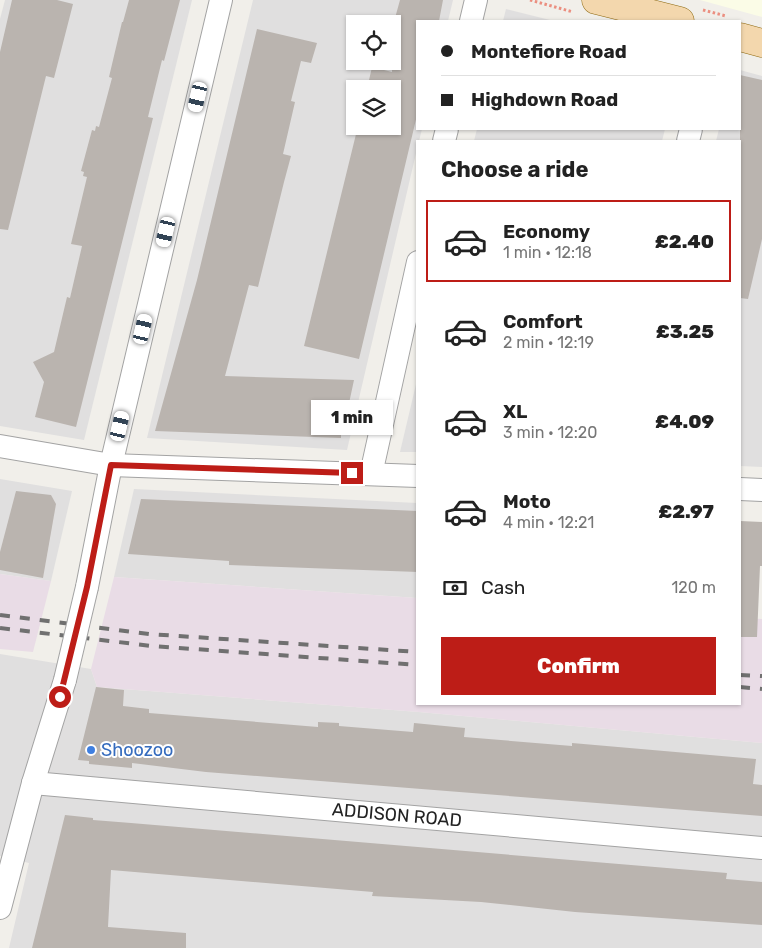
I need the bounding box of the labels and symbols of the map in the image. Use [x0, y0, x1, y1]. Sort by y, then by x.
car [187, 81, 208, 113]
car [155, 216, 176, 248]
car [132, 313, 153, 345]
callout: 1 min [311, 400, 393, 436]
car [109, 410, 130, 442]
route end [341, 462, 363, 484]
route start [49, 686, 71, 708]
place label: Shoozoo [101, 739, 173, 761]
marker: Shoozoo [85, 744, 97, 756]
street label: ADDISON ROAD [331, 798, 463, 832]

